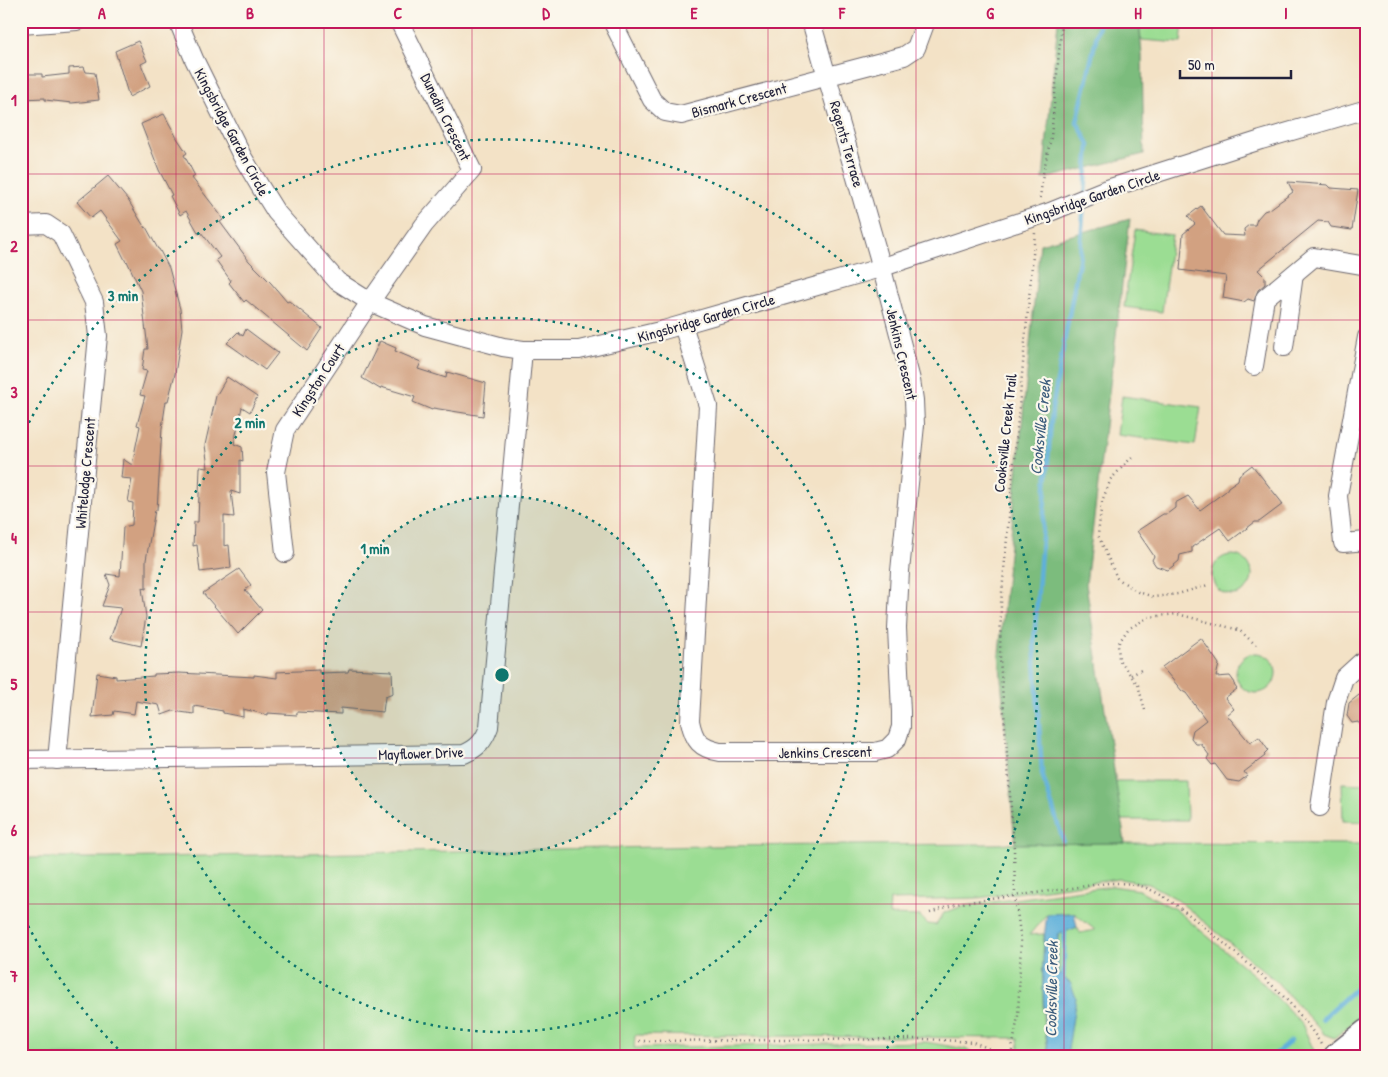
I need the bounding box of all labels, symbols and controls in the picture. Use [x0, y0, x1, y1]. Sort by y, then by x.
text: A [98, 2, 106, 24]
text: B [246, 2, 254, 24]
text: C [394, 2, 403, 24]
text: D [542, 2, 550, 24]
text: E [690, 2, 698, 24]
text: F [838, 2, 846, 24]
text: G [986, 2, 994, 24]
text: H [1134, 2, 1142, 24]
text: I [1284, 2, 1288, 24]
scale bar [1180, 48, 1292, 80]
text: 50 m [1188, 54, 1215, 75]
street label: Kingsbridge Garden Circle [189, 64, 275, 200]
street label: Dunedin Crescent [416, 70, 477, 165]
street label: Bismark Crescent [689, 77, 790, 123]
text: 1 [11, 89, 17, 111]
street label: Regents Terrace [825, 98, 869, 190]
street label: Kingsbridge Garden Circle [1022, 164, 1162, 230]
text: 2 [10, 235, 18, 257]
text: 3 min [108, 285, 138, 306]
street label: Kingsbridge Garden Circle [635, 288, 777, 348]
street label: Jenkins Crescent [881, 306, 923, 403]
street label: Kingston Court [287, 339, 350, 421]
street label: Cooksville Creek Trail [988, 373, 1022, 493]
water label: Cooksville Creek [1024, 377, 1056, 476]
text: 3 [10, 381, 18, 403]
text: 2 min [235, 412, 266, 433]
street label: Whitelodge Crescent [70, 416, 100, 529]
text: 4 [11, 527, 17, 549]
text: 1 min [360, 538, 390, 559]
centre of rings [493, 666, 511, 684]
text: 5 [11, 673, 18, 695]
street label: Mayflower Drive [378, 741, 464, 765]
street label: Jenkins Crescent [778, 741, 873, 763]
text: 6 [11, 819, 18, 841]
water label: Cooksville Creek [1039, 940, 1063, 1037]
text: 7 [9, 965, 18, 987]

